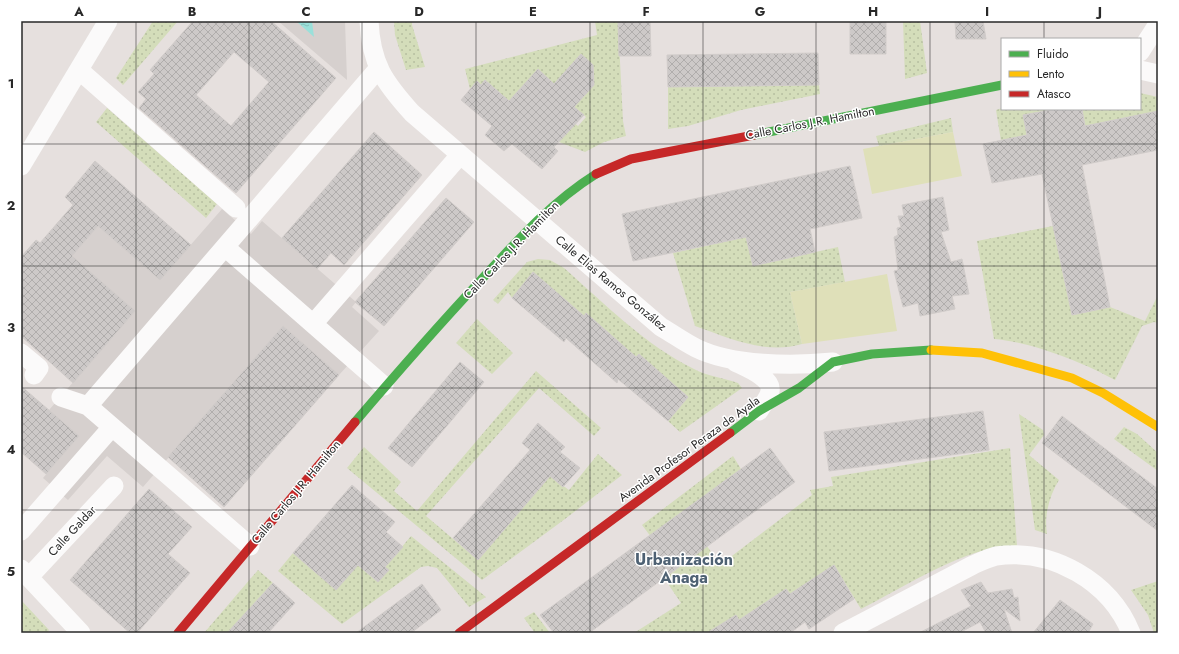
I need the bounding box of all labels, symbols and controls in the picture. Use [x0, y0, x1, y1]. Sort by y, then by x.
text: A [73, 2, 84, 21]
text: B [188, 2, 197, 21]
text: C [301, 2, 311, 21]
text: D [414, 2, 424, 21]
text: E [529, 2, 537, 21]
text: F [642, 2, 650, 21]
text: G [755, 2, 766, 21]
text: H [868, 2, 878, 21]
text: I [985, 2, 989, 21]
text: J [1095, 2, 1102, 21]
legend [1001, 38, 1141, 110]
text: Fluido [1037, 45, 1069, 63]
text: Lento [1037, 65, 1065, 83]
text: 1 [8, 74, 14, 93]
text: Atasco [1037, 85, 1071, 103]
street label: Calle Carlos J.R. Hamilton [744, 102, 876, 144]
text: 2 [7, 196, 15, 215]
street label: Calle Carlos J.R. Hamilton [459, 197, 563, 303]
street label: Calle Elías Ramos González [551, 231, 671, 335]
text: 3 [7, 318, 15, 337]
street label: Avenida Profesor Peraza de Ayala [615, 391, 763, 506]
street label: Calle Carlos J.R. Hamilton [247, 436, 345, 548]
text: 4 [6, 440, 16, 459]
street label: Calle Galdar [44, 501, 101, 560]
district label: Urbanización Anaga [635, 548, 733, 589]
text: 5 [7, 562, 15, 581]

